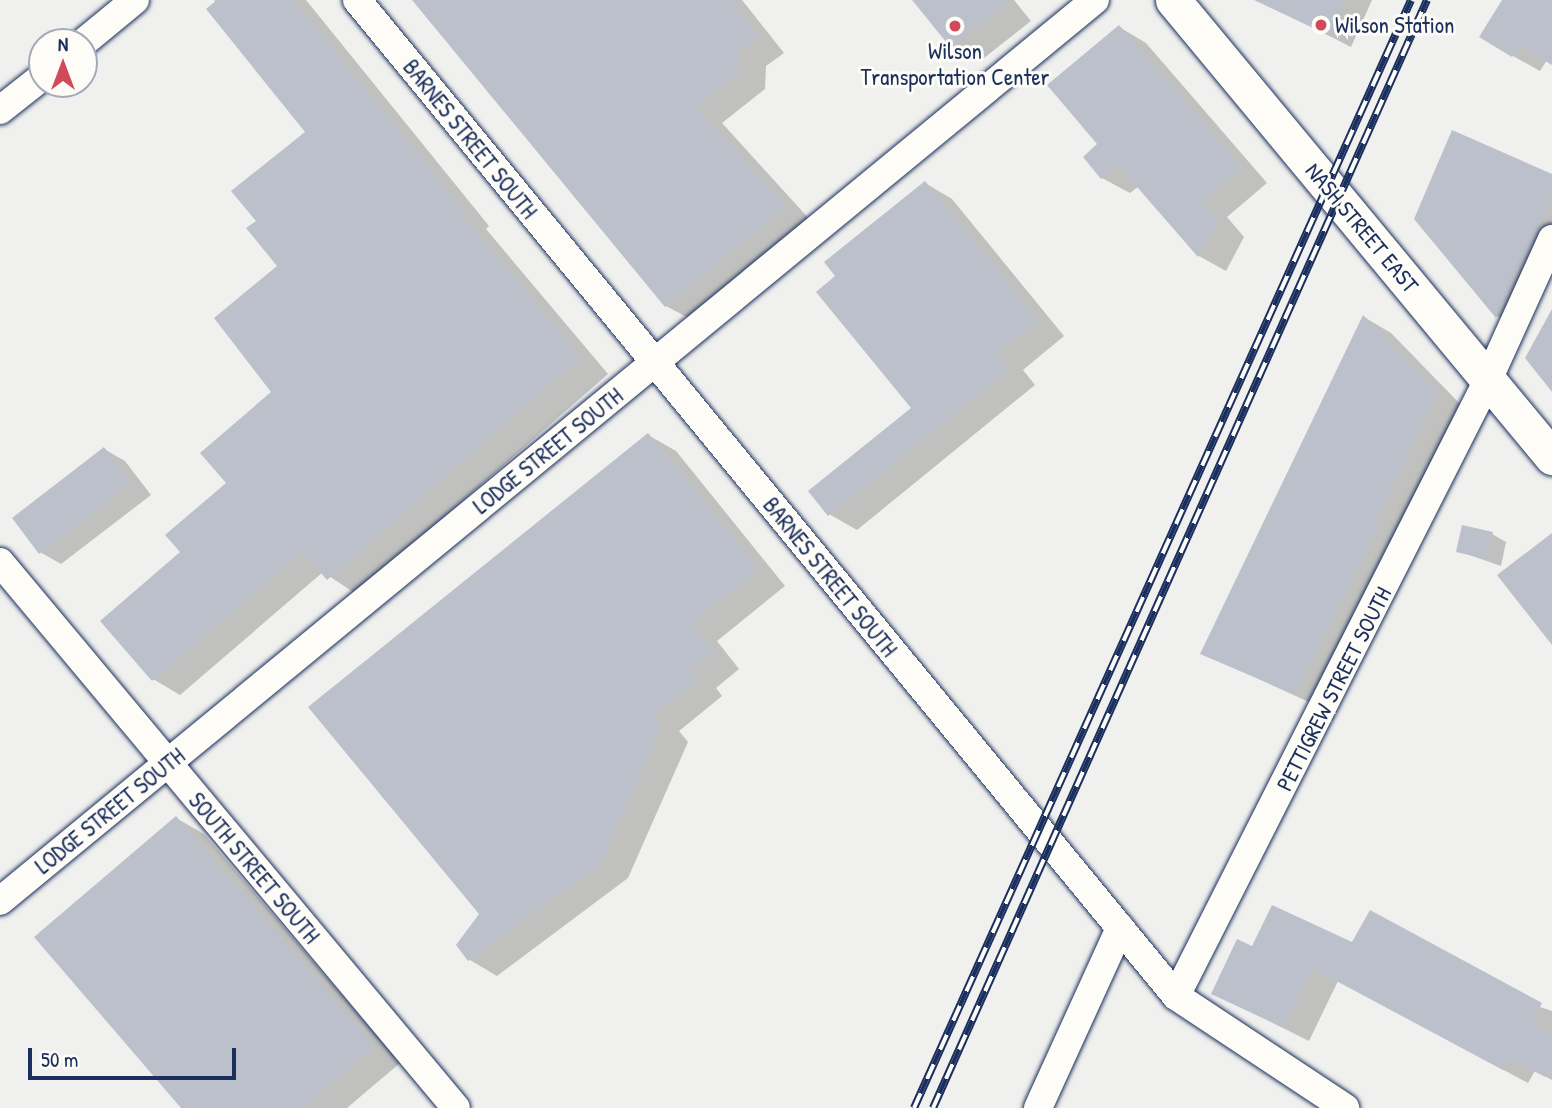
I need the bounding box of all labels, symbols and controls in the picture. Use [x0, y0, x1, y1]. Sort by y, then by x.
place label: Wilson Station [1335, 11, 1454, 39]
marker: Wilson Station [1313, 17, 1329, 33]
marker: Wilson Transportation Center [947, 18, 963, 34]
north arrow [28, 28, 98, 98]
text: N [58, 31, 68, 57]
place label: Wilson Transportation Center [861, 37, 1049, 91]
street label: BARNES STREET SOUTH [397, 54, 543, 224]
street label: NASH STREET EAST [1300, 157, 1424, 299]
street label: LODGE STREET SOUTH [468, 382, 628, 520]
street label: BARNES STREET SOUTH [757, 492, 903, 662]
street label: PETTIGREW STREET SOUTH [1271, 583, 1397, 795]
street label: LODGE STREET SOUTH [30, 742, 190, 880]
street label: SOUTH STREET SOUTH [183, 787, 325, 949]
scale bar [32, 1034, 240, 1078]
text: 50 m [41, 1045, 78, 1074]

